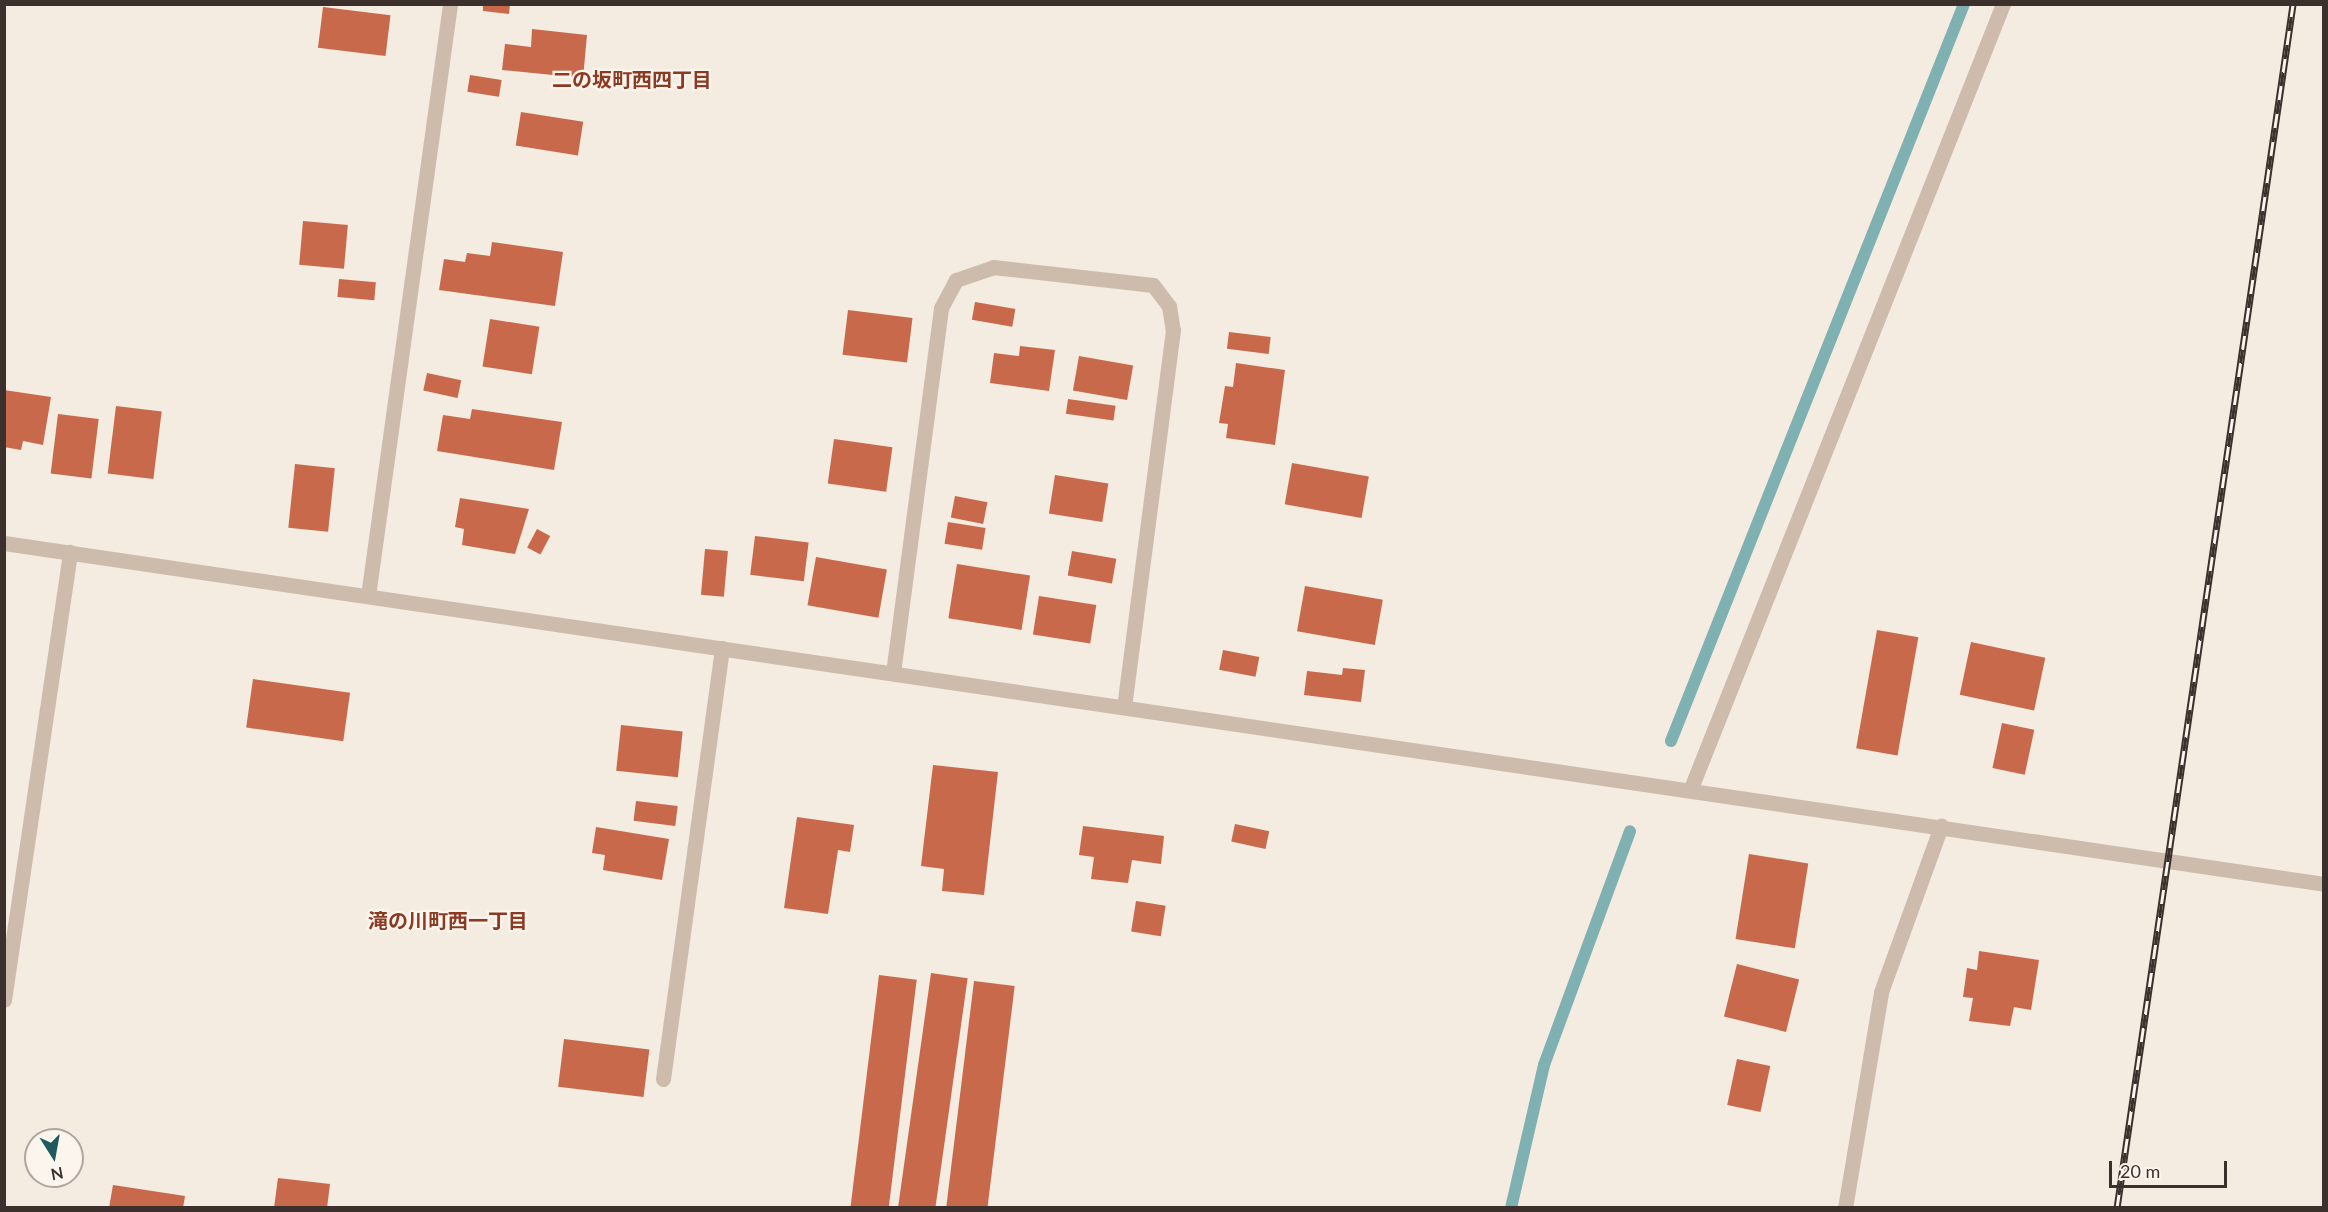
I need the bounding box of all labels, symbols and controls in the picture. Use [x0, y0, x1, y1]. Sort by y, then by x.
district label: 二の坂町西四丁目 [552, 67, 712, 91]
district label: 滝の川町西一丁目 [368, 908, 528, 932]
north arrow [24, 1128, 84, 1188]
scale bar [2112, 1149, 2230, 1187]
text: 20 m [2120, 1160, 2160, 1182]
text: N [49, 1164, 65, 1185]

